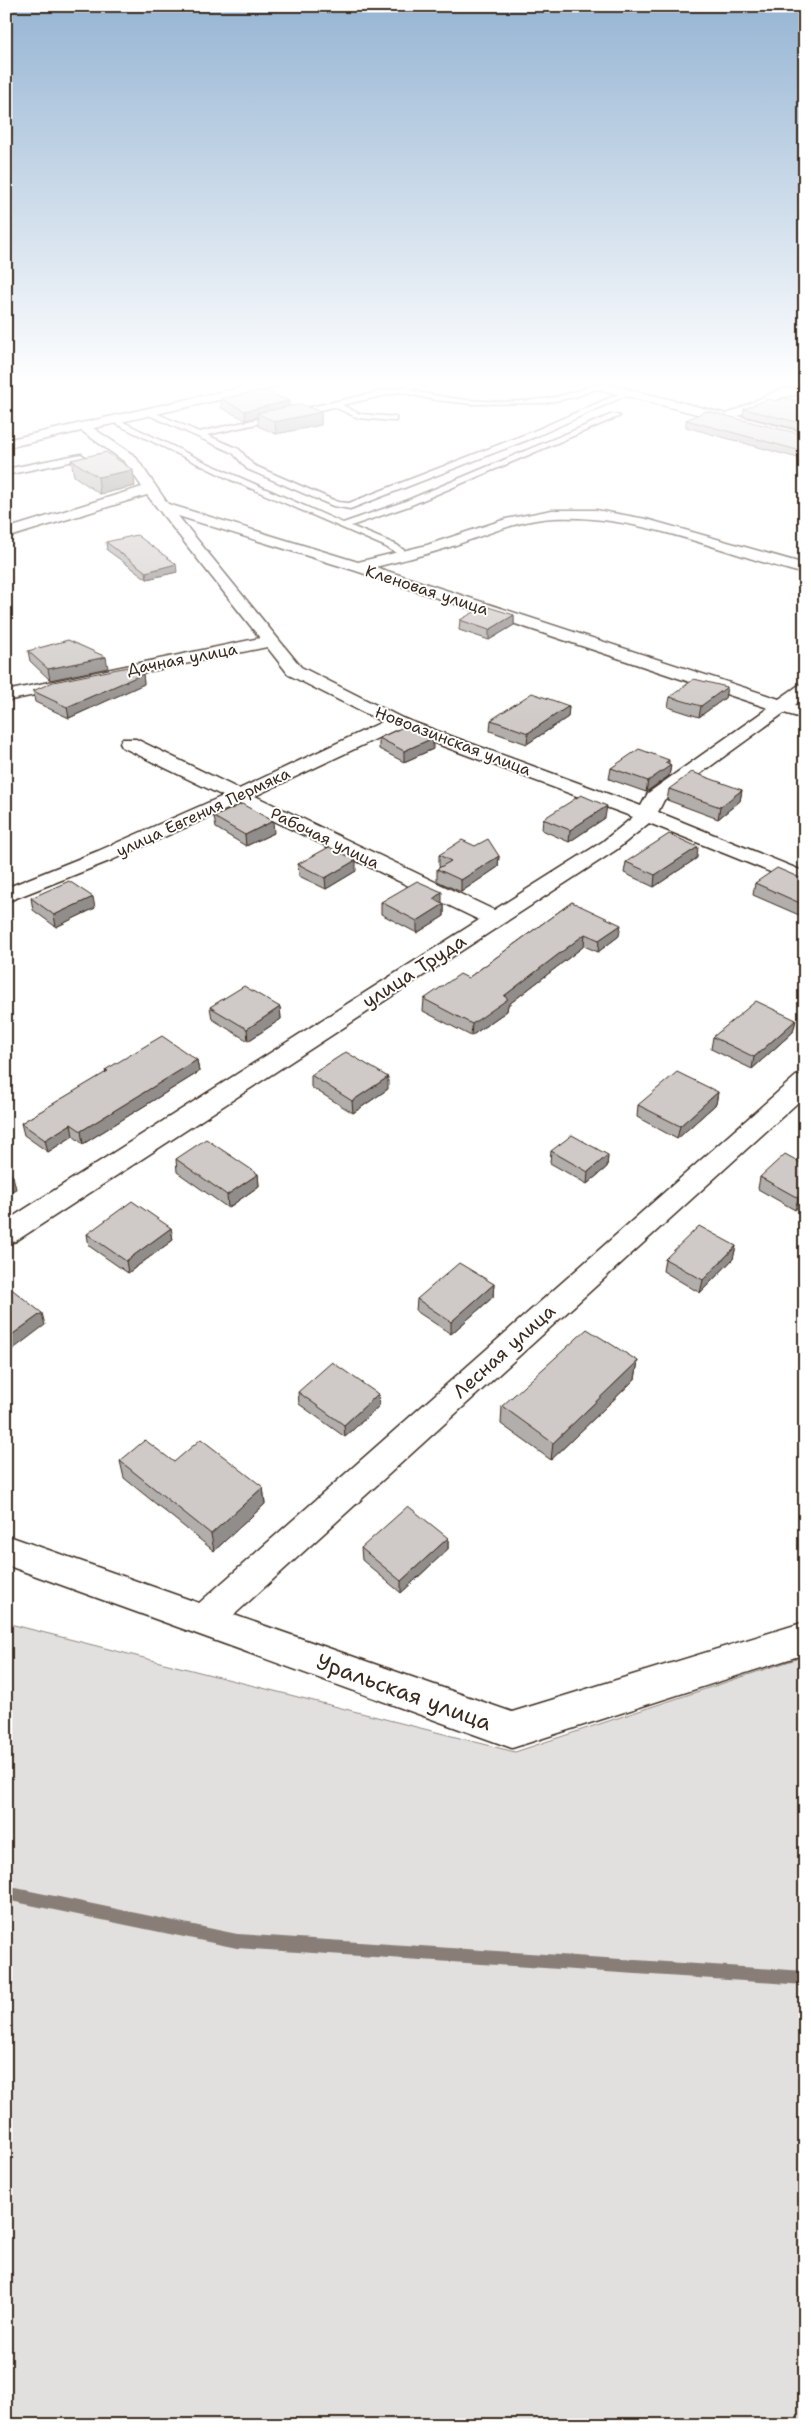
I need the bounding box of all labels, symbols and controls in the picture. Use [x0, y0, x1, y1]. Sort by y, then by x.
street label: Кленовая улица [363, 560, 491, 620]
street label: Дачная улица [125, 638, 239, 680]
street label: Новоазинская улица [372, 702, 534, 781]
street label: улица Евгения Пермяка [113, 762, 293, 862]
street label: Рабочая улица [267, 803, 383, 873]
street label: улица Труда [357, 928, 471, 1014]
street label: Лесная улица [448, 1298, 561, 1404]
street label: Уральская улица [312, 1647, 496, 1737]

